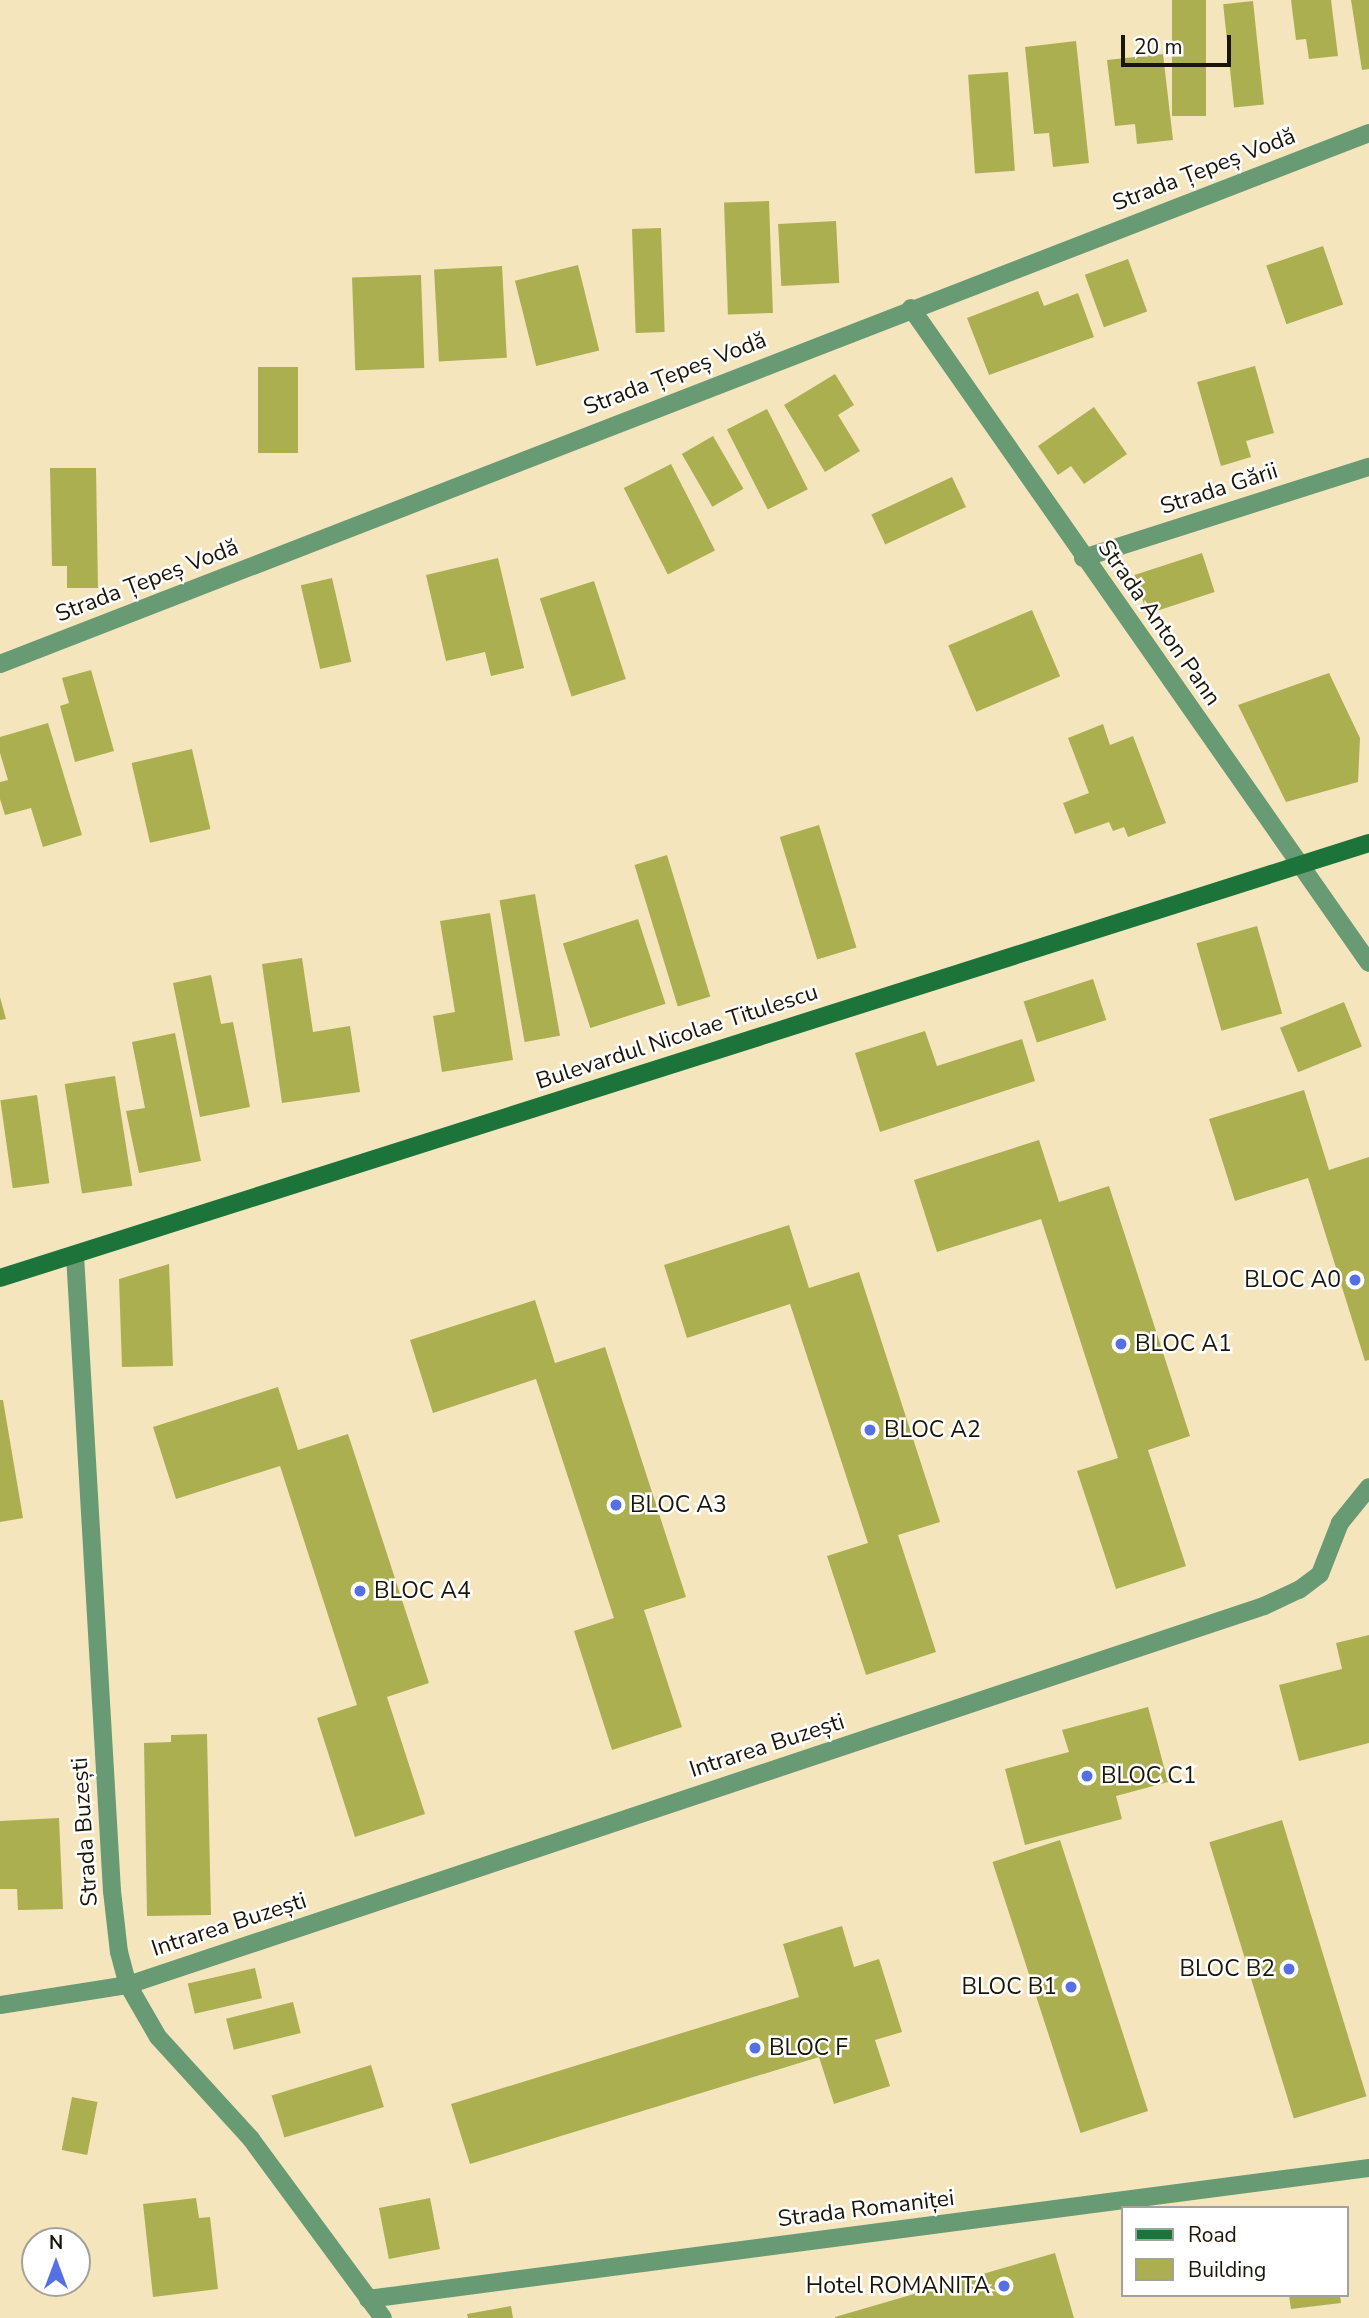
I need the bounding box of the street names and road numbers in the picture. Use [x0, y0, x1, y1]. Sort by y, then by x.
street label: Strada Țepeș Vodă [1109, 122, 1299, 218]
street label: Strada Țepeș Vodă [580, 326, 770, 422]
street label: Strada Gării [1157, 457, 1281, 521]
street label: Strada Țepeș Vodă [52, 533, 242, 629]
street label: Strada Anton Pann [1092, 535, 1226, 711]
street label: Bulevardul Nicolae Titulescu [533, 978, 821, 1096]
street label: Intrarea Buzești [686, 1708, 848, 1784]
street label: Strada Buzești [66, 1757, 104, 1907]
street label: Intrarea Buzești [148, 1887, 310, 1963]
street label: Strada Romaniței [776, 2184, 956, 2234]

